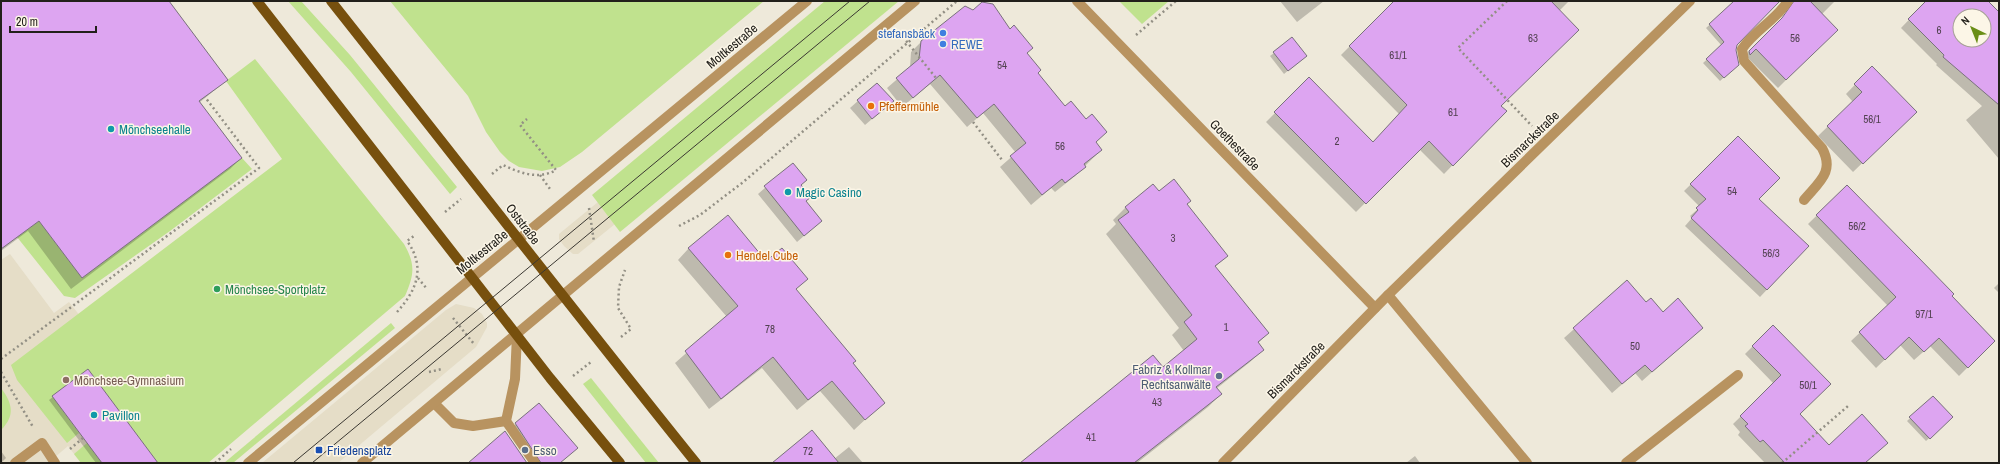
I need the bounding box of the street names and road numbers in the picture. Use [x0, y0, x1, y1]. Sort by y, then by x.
street label: Moltkestraße [703, 20, 761, 72]
street label: Bismarckstraße [1497, 107, 1563, 171]
street label: Goethestraße [1206, 116, 1264, 174]
street label: Oststraße [502, 200, 544, 248]
street label: Moltkestraße [453, 226, 511, 278]
street label: Bismarckstraße [1264, 338, 1328, 402]

